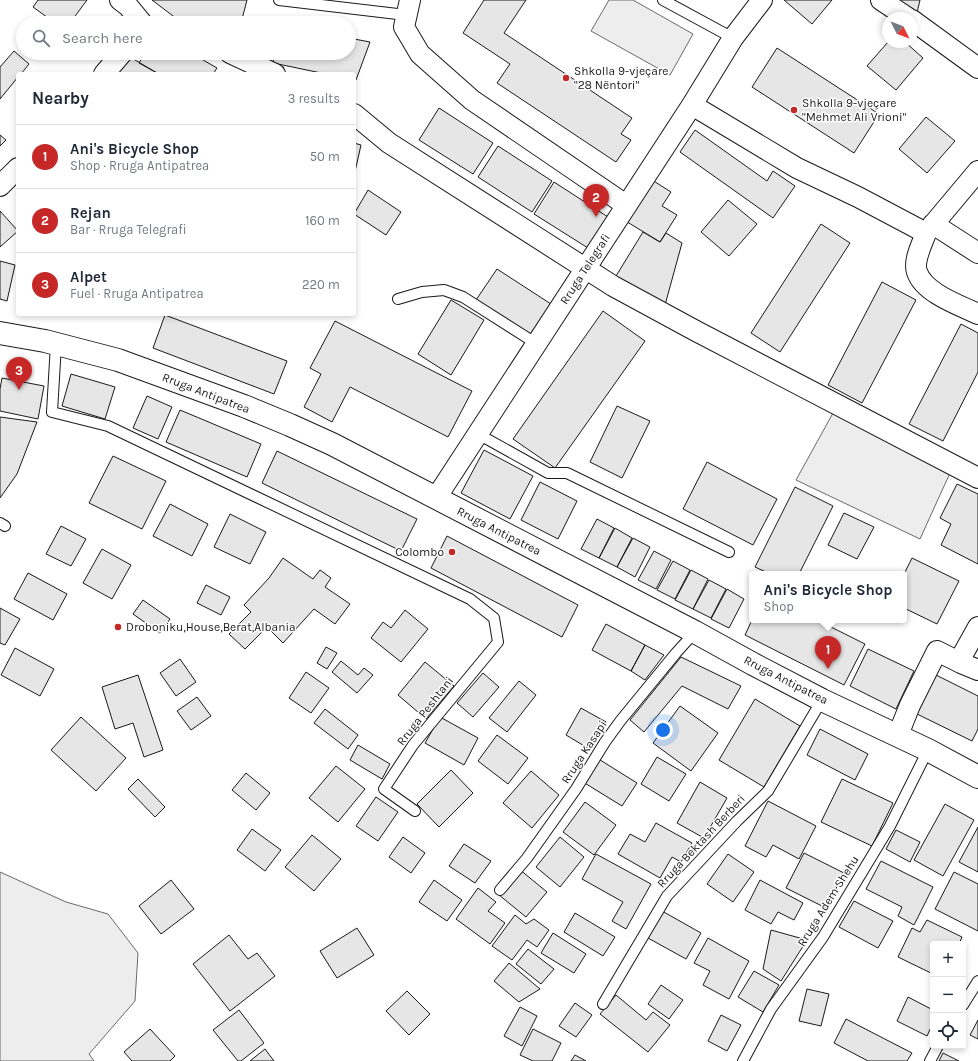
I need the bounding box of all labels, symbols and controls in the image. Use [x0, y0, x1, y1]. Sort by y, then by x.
north arrow [882, 12, 918, 48]
search box [16, 16, 356, 60]
icon: search [30, 27, 52, 49]
text: Search here [62, 29, 143, 47]
place label: Shkolla 9-vjeçare "28 Nëntori" [574, 64, 668, 92]
marker: Shkolla 9-vjeçare "28 Nëntori" [561, 73, 571, 83]
text: Nearby [32, 88, 89, 108]
text: 3 results [288, 91, 340, 106]
place label: Shkolla 9-vjeçare "Mehmet Ali Vrioni" [802, 96, 907, 124]
marker: Shkolla 9-vjeçare "Mehmet Ali Vrioni" [789, 105, 799, 115]
text: Ani's Bicycle Shop [70, 140, 199, 158]
text: 1 [43, 149, 47, 164]
text: 50 m [310, 149, 340, 164]
text: Shop · Rruga Antipatrea [70, 158, 209, 173]
pin: 2 [583, 184, 609, 217]
text: Rejan [70, 204, 111, 222]
text: 2 [41, 213, 49, 228]
text: 160 m [305, 213, 340, 228]
text: Bar · Rruga Telegrafi [70, 222, 187, 237]
street label: Rruga Telegrafi [557, 231, 613, 307]
text: Alpet [70, 268, 107, 286]
text: 3 [41, 277, 49, 292]
text: 220 m [302, 277, 340, 292]
text: Fuel · Rruga Antipatrea [70, 286, 204, 301]
pin: 3 [6, 357, 32, 390]
street label: Rruga Antipatrea [160, 370, 252, 416]
street label: Rruga Antipatrea [455, 504, 543, 558]
place label: Colombo [395, 545, 444, 559]
marker: Colombo [447, 547, 457, 557]
popup [749, 571, 907, 623]
text: Ani's Bicycle Shop [764, 581, 892, 599]
text: Shop [764, 599, 794, 614]
place label: Droboniku,House,Berat,Albania [126, 620, 296, 634]
marker: Droboniku,House,Berat,Albania [113, 622, 123, 632]
pin: 1 [815, 636, 841, 669]
street label: Rruga Antipatrea [742, 653, 830, 707]
street label: Rruga Peshtani [394, 674, 456, 748]
street label: Rruga Kasapi [558, 718, 610, 786]
your location [653, 720, 673, 740]
street label: Rruga Bektash Berberi [654, 792, 748, 890]
street label: Rruga Adem Shehu [794, 853, 862, 949]
map controls [930, 941, 966, 1049]
button: + [930, 941, 966, 977]
button: − [930, 977, 966, 1013]
button: locate [930, 1013, 966, 1049]

